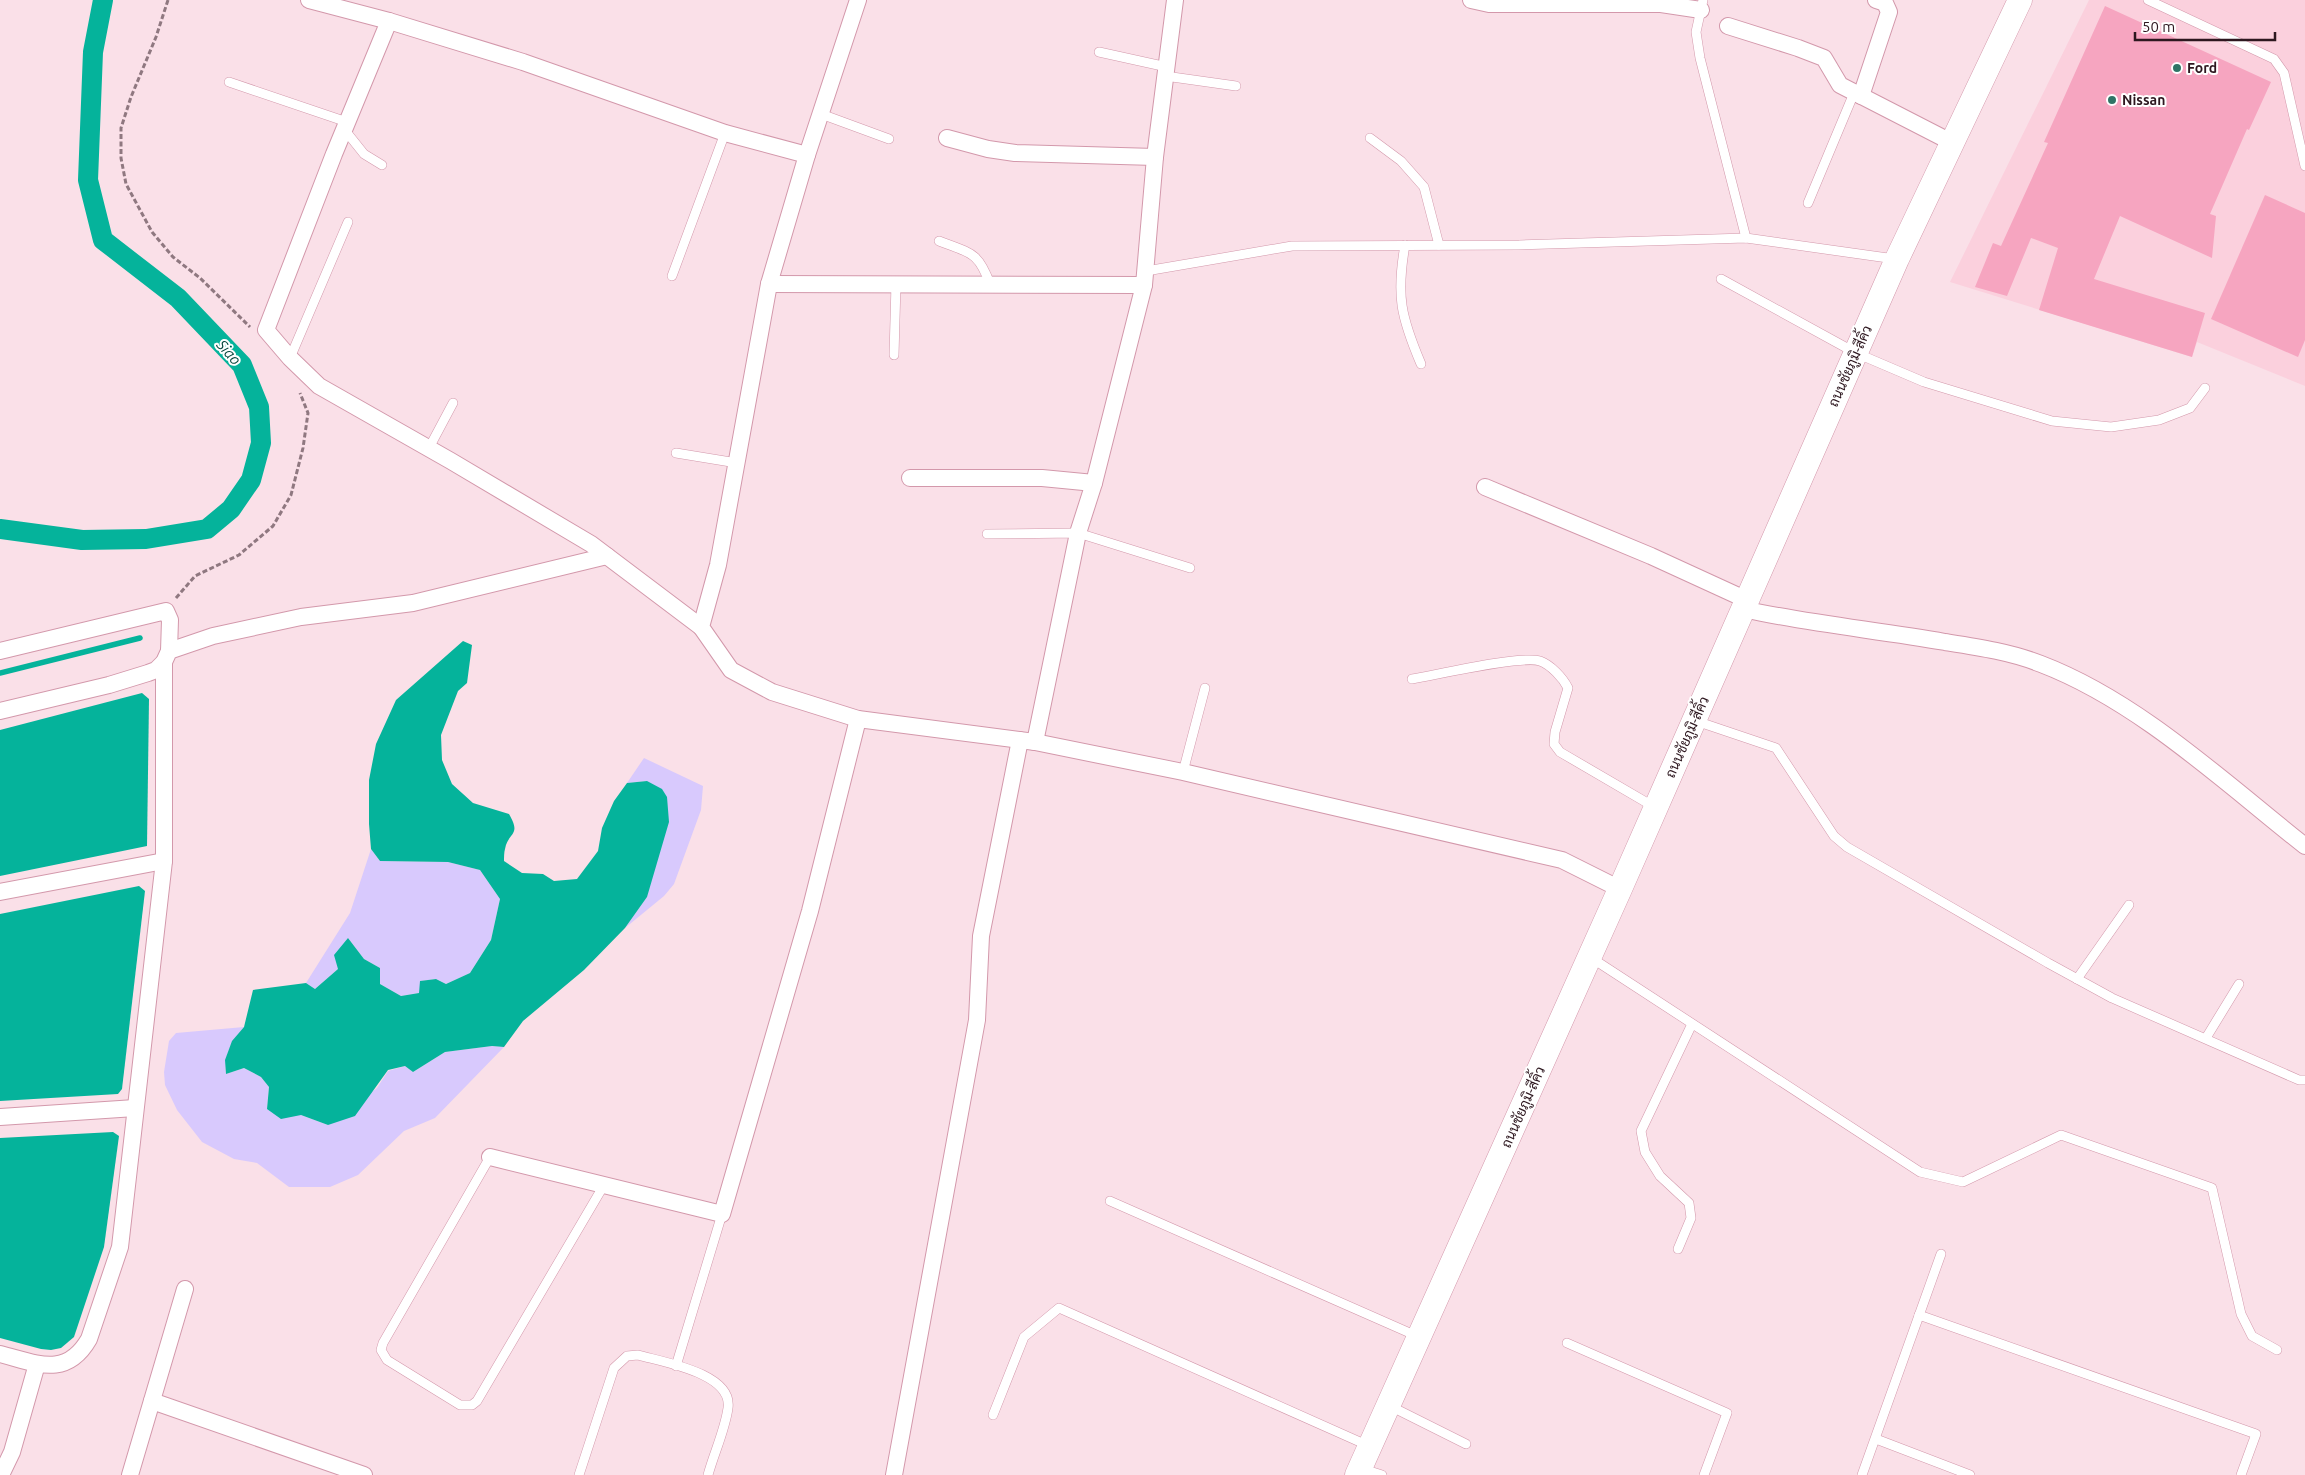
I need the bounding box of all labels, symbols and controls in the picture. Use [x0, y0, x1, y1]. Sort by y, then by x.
scale bar [2135, 10, 2275, 42]
text: 50 m [2142, 18, 2175, 35]
place label: Ford [2187, 60, 2217, 76]
marker: Ford [2171, 62, 2183, 74]
place label: Nissan [2122, 92, 2165, 108]
marker: Nissan [2106, 94, 2118, 106]
street label: ถนนชัยภูมิ-สีคิ้ว [1822, 321, 1877, 410]
water label: Siao [213, 335, 245, 368]
street label: ถนนชัยภูมิ-สีคิ้ว [1659, 692, 1714, 781]
street label: ถนนชัยภูมิ-สีคิ้ว [1495, 1062, 1550, 1151]

